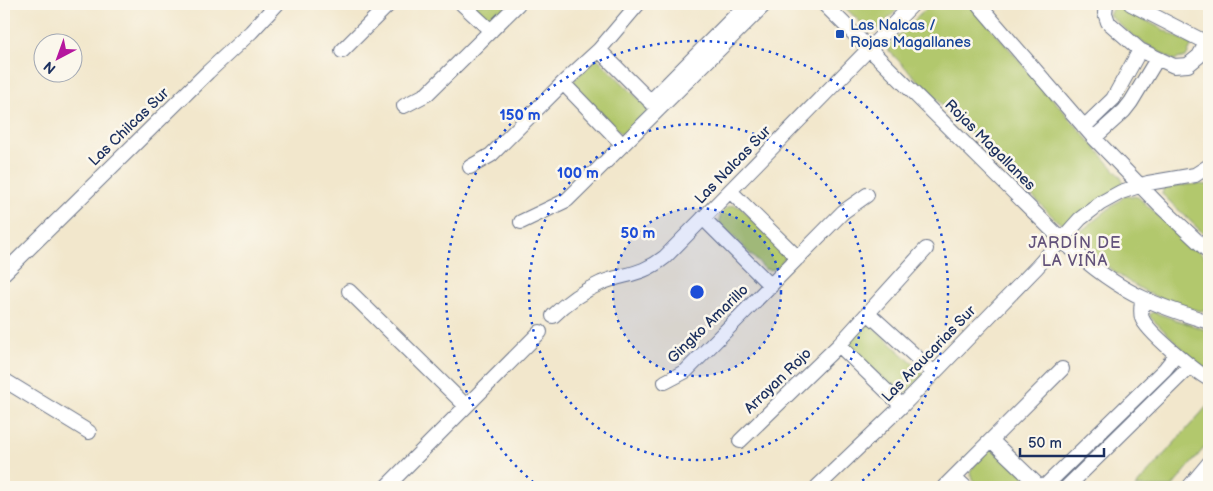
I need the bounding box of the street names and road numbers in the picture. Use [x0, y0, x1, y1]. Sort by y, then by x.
street label: Las Chilcas Sur [85, 84, 174, 170]
street label: Rojas Magallanes [941, 96, 1040, 195]
street label: Las Nalcas Sur [691, 121, 776, 208]
street label: Gingko Amarillo [663, 280, 753, 368]
street label: Las Araucarias Sur [878, 301, 980, 406]
street label: Arrayan Rojo [740, 344, 816, 418]

